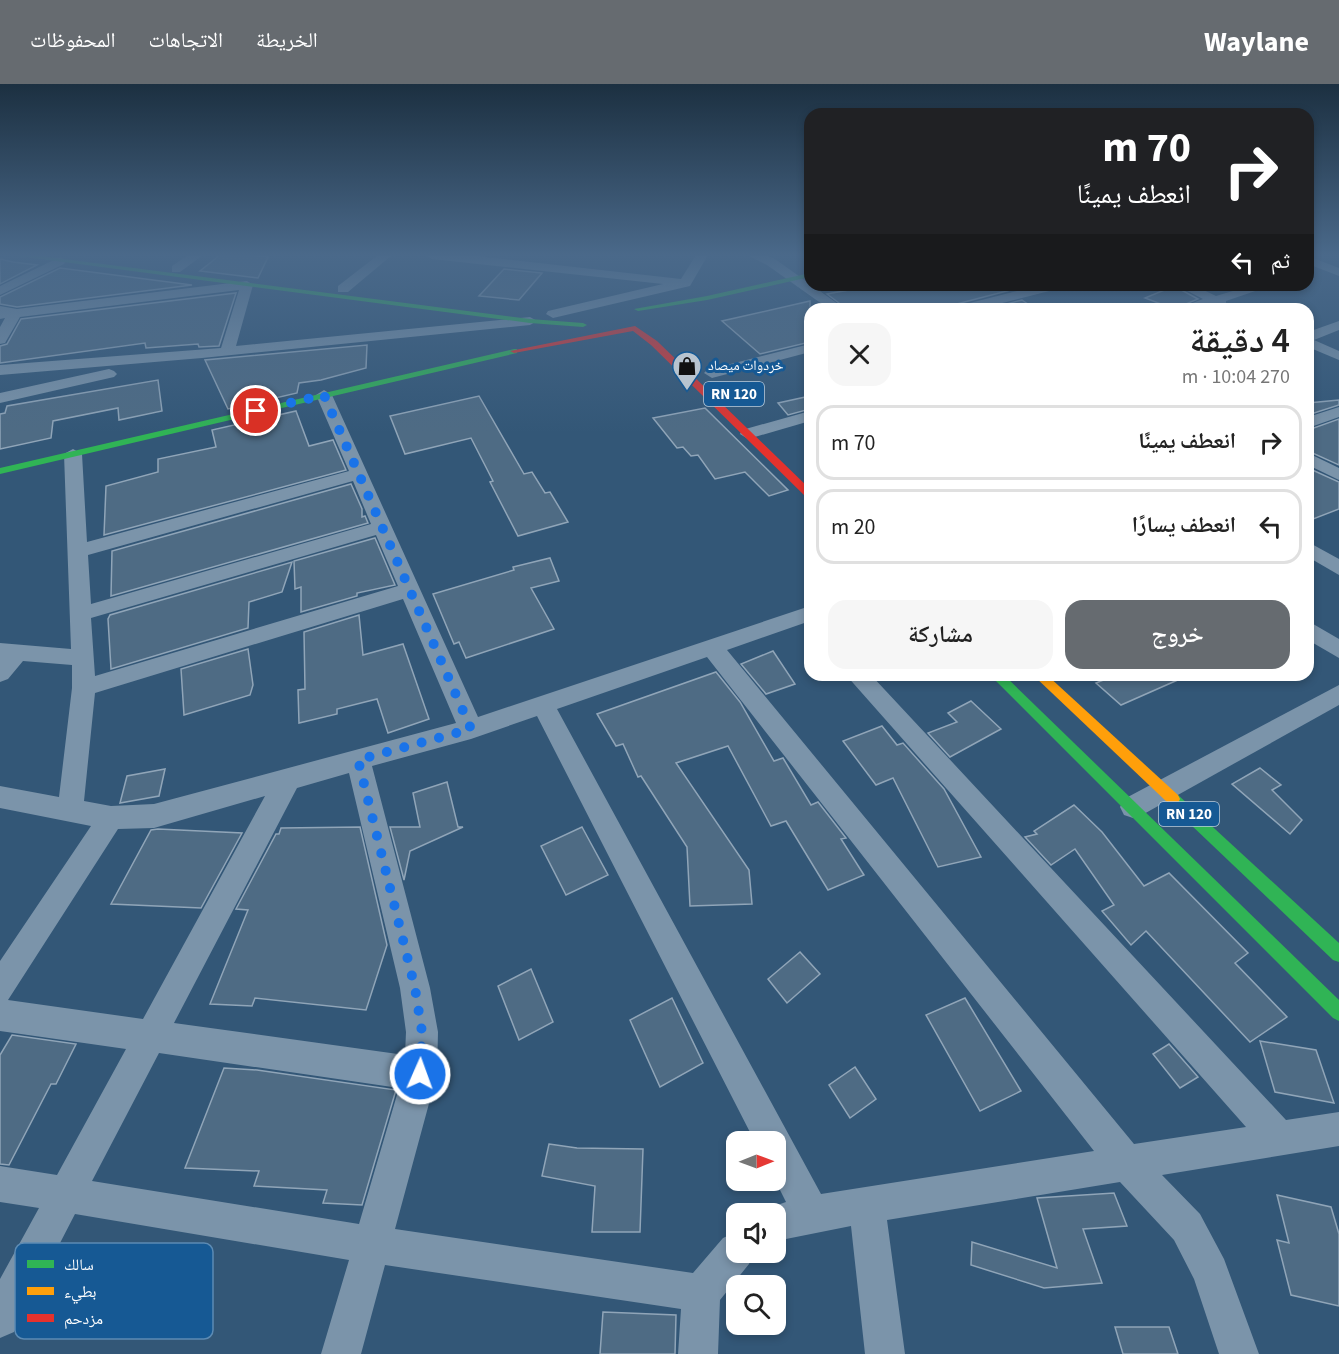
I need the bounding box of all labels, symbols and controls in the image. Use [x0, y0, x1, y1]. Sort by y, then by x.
text: Waylane [1204, 22, 1309, 62]
text: المحفوظات [30, 25, 115, 55]
text: الاتجاهات [148, 25, 223, 55]
text: الخريطة [256, 25, 318, 55]
text: 70 m [1102, 118, 1191, 178]
icon: right [1212, 132, 1290, 210]
text: انعطف يمينًا [1077, 175, 1191, 214]
text: ثم [1271, 245, 1290, 277]
icon: left [1226, 246, 1259, 279]
text: 4 دقيقة [1190, 315, 1290, 366]
button: close [828, 323, 891, 386]
shop icon: خردوات ميصاد [671, 350, 703, 392]
place label: خردوات ميصاد [708, 356, 784, 376]
text: 270 m · 10:04 [1182, 363, 1290, 391]
road number: RN 120 [704, 382, 764, 406]
pin [230, 385, 281, 436]
icon: arrive [239, 394, 272, 427]
text: انعطف يمينًا [1138, 425, 1236, 457]
icon: right [1254, 426, 1287, 459]
text: 70 m [831, 427, 876, 459]
text: انعطف يسارًا [1132, 509, 1236, 541]
icon: left [1254, 510, 1287, 543]
text: 20 m [831, 511, 876, 543]
button: مشاركة [828, 600, 1053, 669]
button: خروج [1065, 600, 1290, 669]
road number: RN 120 [1159, 802, 1219, 826]
position arrow [388, 1042, 452, 1106]
north arrow [726, 1131, 786, 1191]
map controls [726, 1131, 786, 1335]
button: sound [726, 1203, 786, 1263]
legend [15, 1243, 213, 1339]
text: سالك [64, 1254, 94, 1276]
button: search [726, 1275, 786, 1335]
text: بطيء [64, 1281, 96, 1304]
text: مزدحم [64, 1308, 103, 1330]

